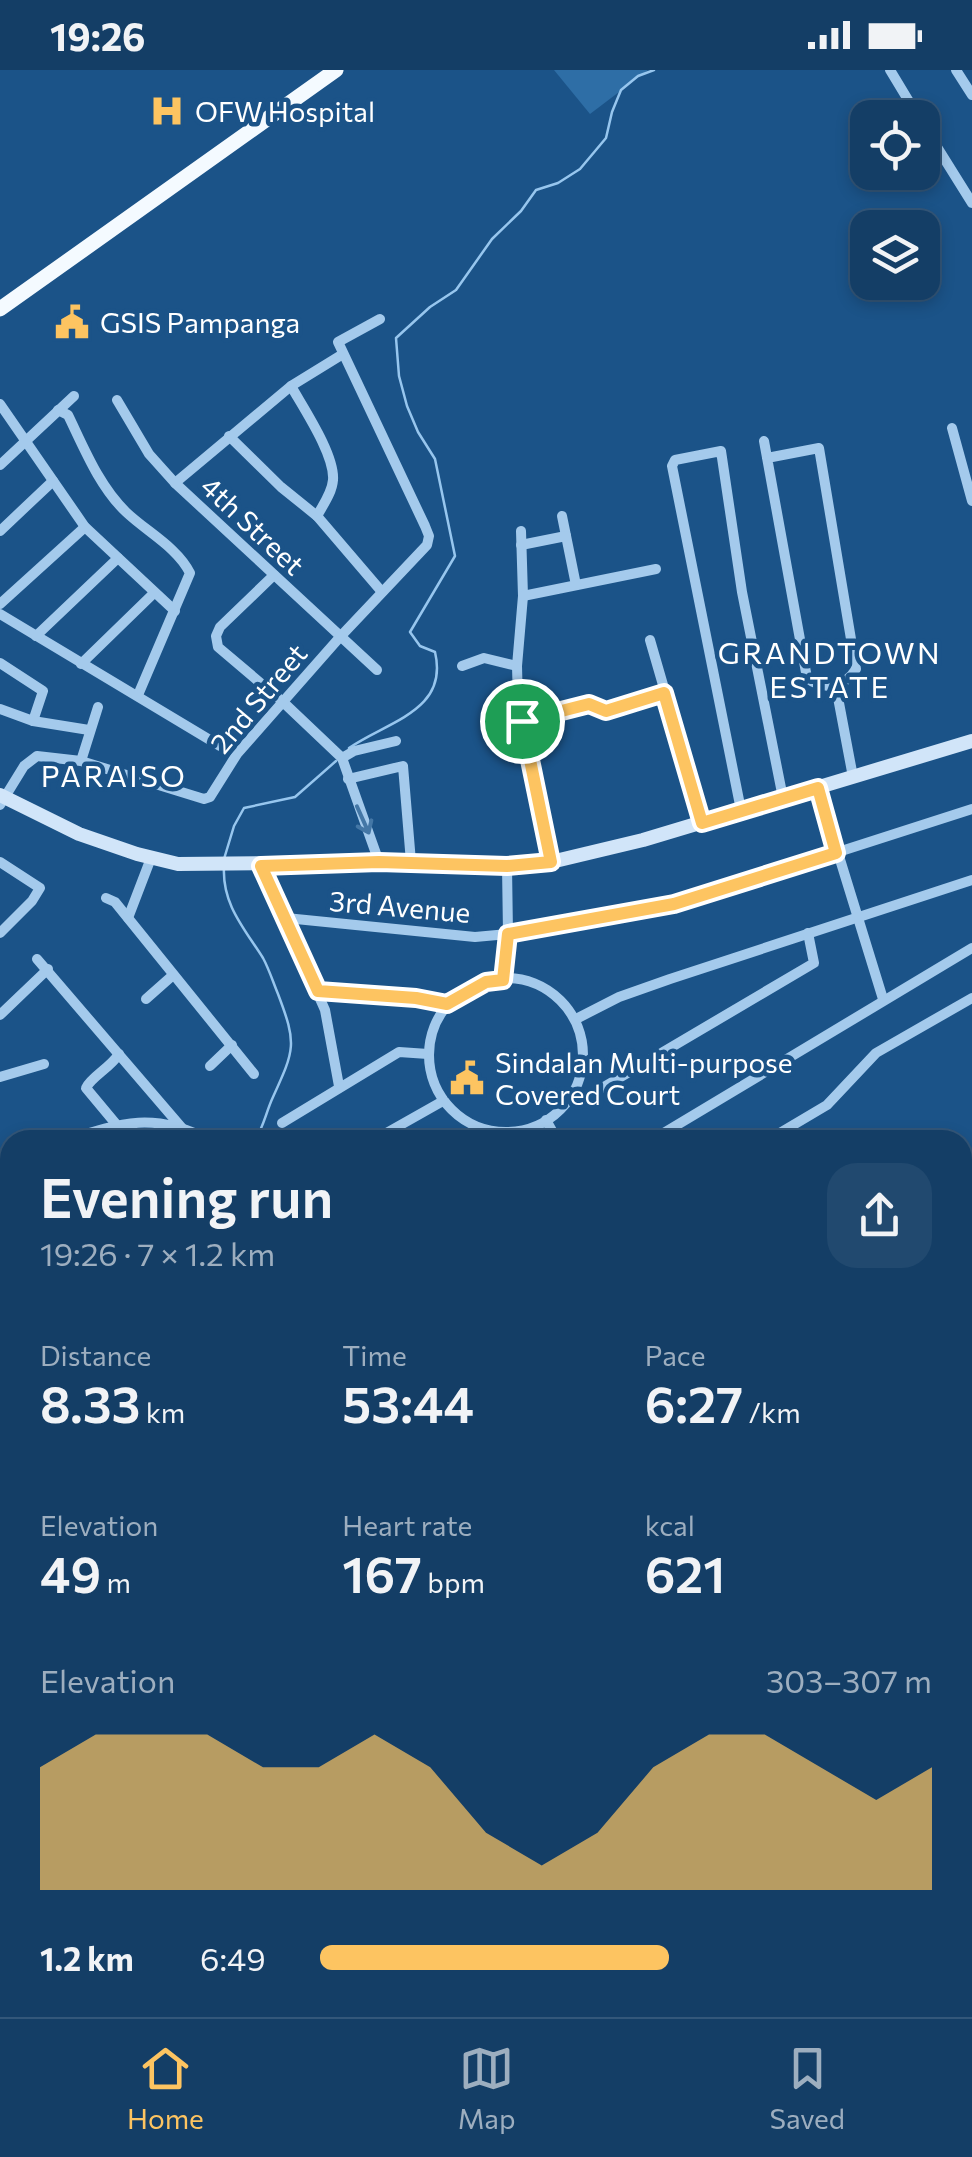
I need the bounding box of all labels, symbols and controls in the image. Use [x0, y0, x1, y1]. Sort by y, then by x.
text: 19:26 [50, 12, 146, 59]
hospital icon: OFW Hospital [148, 92, 186, 130]
place label: OFW Hospital [195, 94, 375, 128]
map controls [850, 100, 940, 300]
button: locate [850, 100, 940, 190]
button: layers [850, 210, 940, 300]
public building icon: GSIS Pampanga [53, 303, 91, 341]
place label: GSIS Pampanga [100, 305, 300, 339]
street label: 4th Street [194, 469, 312, 581]
district label: GRANDTOWN ESTATE [718, 633, 942, 704]
street label: 2nd Street [202, 636, 314, 760]
pin [480, 679, 565, 764]
icon: arrive [495, 694, 550, 749]
district label: PARAISO [41, 756, 187, 793]
one-way arrow [355, 805, 373, 835]
street label: 3rd Avenue [328, 883, 472, 929]
place label: Sindalan Multi-purpose Covered Court [495, 1045, 793, 1111]
public building icon: Sindalan Multi-purpose Covered Court [448, 1059, 486, 1097]
text: Evening run [40, 1162, 333, 1229]
button: share [827, 1163, 932, 1268]
text: 19:26 · 7 × 1.2 km [40, 1233, 275, 1273]
text: Distance [40, 1338, 151, 1372]
text: Time [342, 1338, 407, 1372]
text: Pace [645, 1338, 706, 1372]
text: 8.33 [40, 1372, 140, 1433]
text: 53:44 [342, 1372, 474, 1433]
text: 6:27 [645, 1372, 743, 1433]
text: km [140, 1395, 185, 1429]
text: /km [743, 1395, 801, 1429]
text: Elevation [40, 1508, 158, 1542]
text: Heart rate [342, 1508, 472, 1542]
text: kcal [645, 1508, 695, 1542]
text: 49 [40, 1542, 101, 1603]
text: 167 [342, 1542, 422, 1603]
text: 621 [645, 1542, 726, 1603]
text: m [101, 1565, 131, 1599]
text: bpm [422, 1565, 485, 1599]
text: Elevation [40, 1660, 175, 1700]
text: 303–307 m [766, 1660, 932, 1700]
text: 1.2 km [40, 1938, 134, 1978]
text: 6:49 [200, 1938, 266, 1978]
tab: Home [127, 2041, 204, 2135]
tab: Map [458, 2041, 516, 2135]
tab: Saved [769, 2041, 845, 2135]

